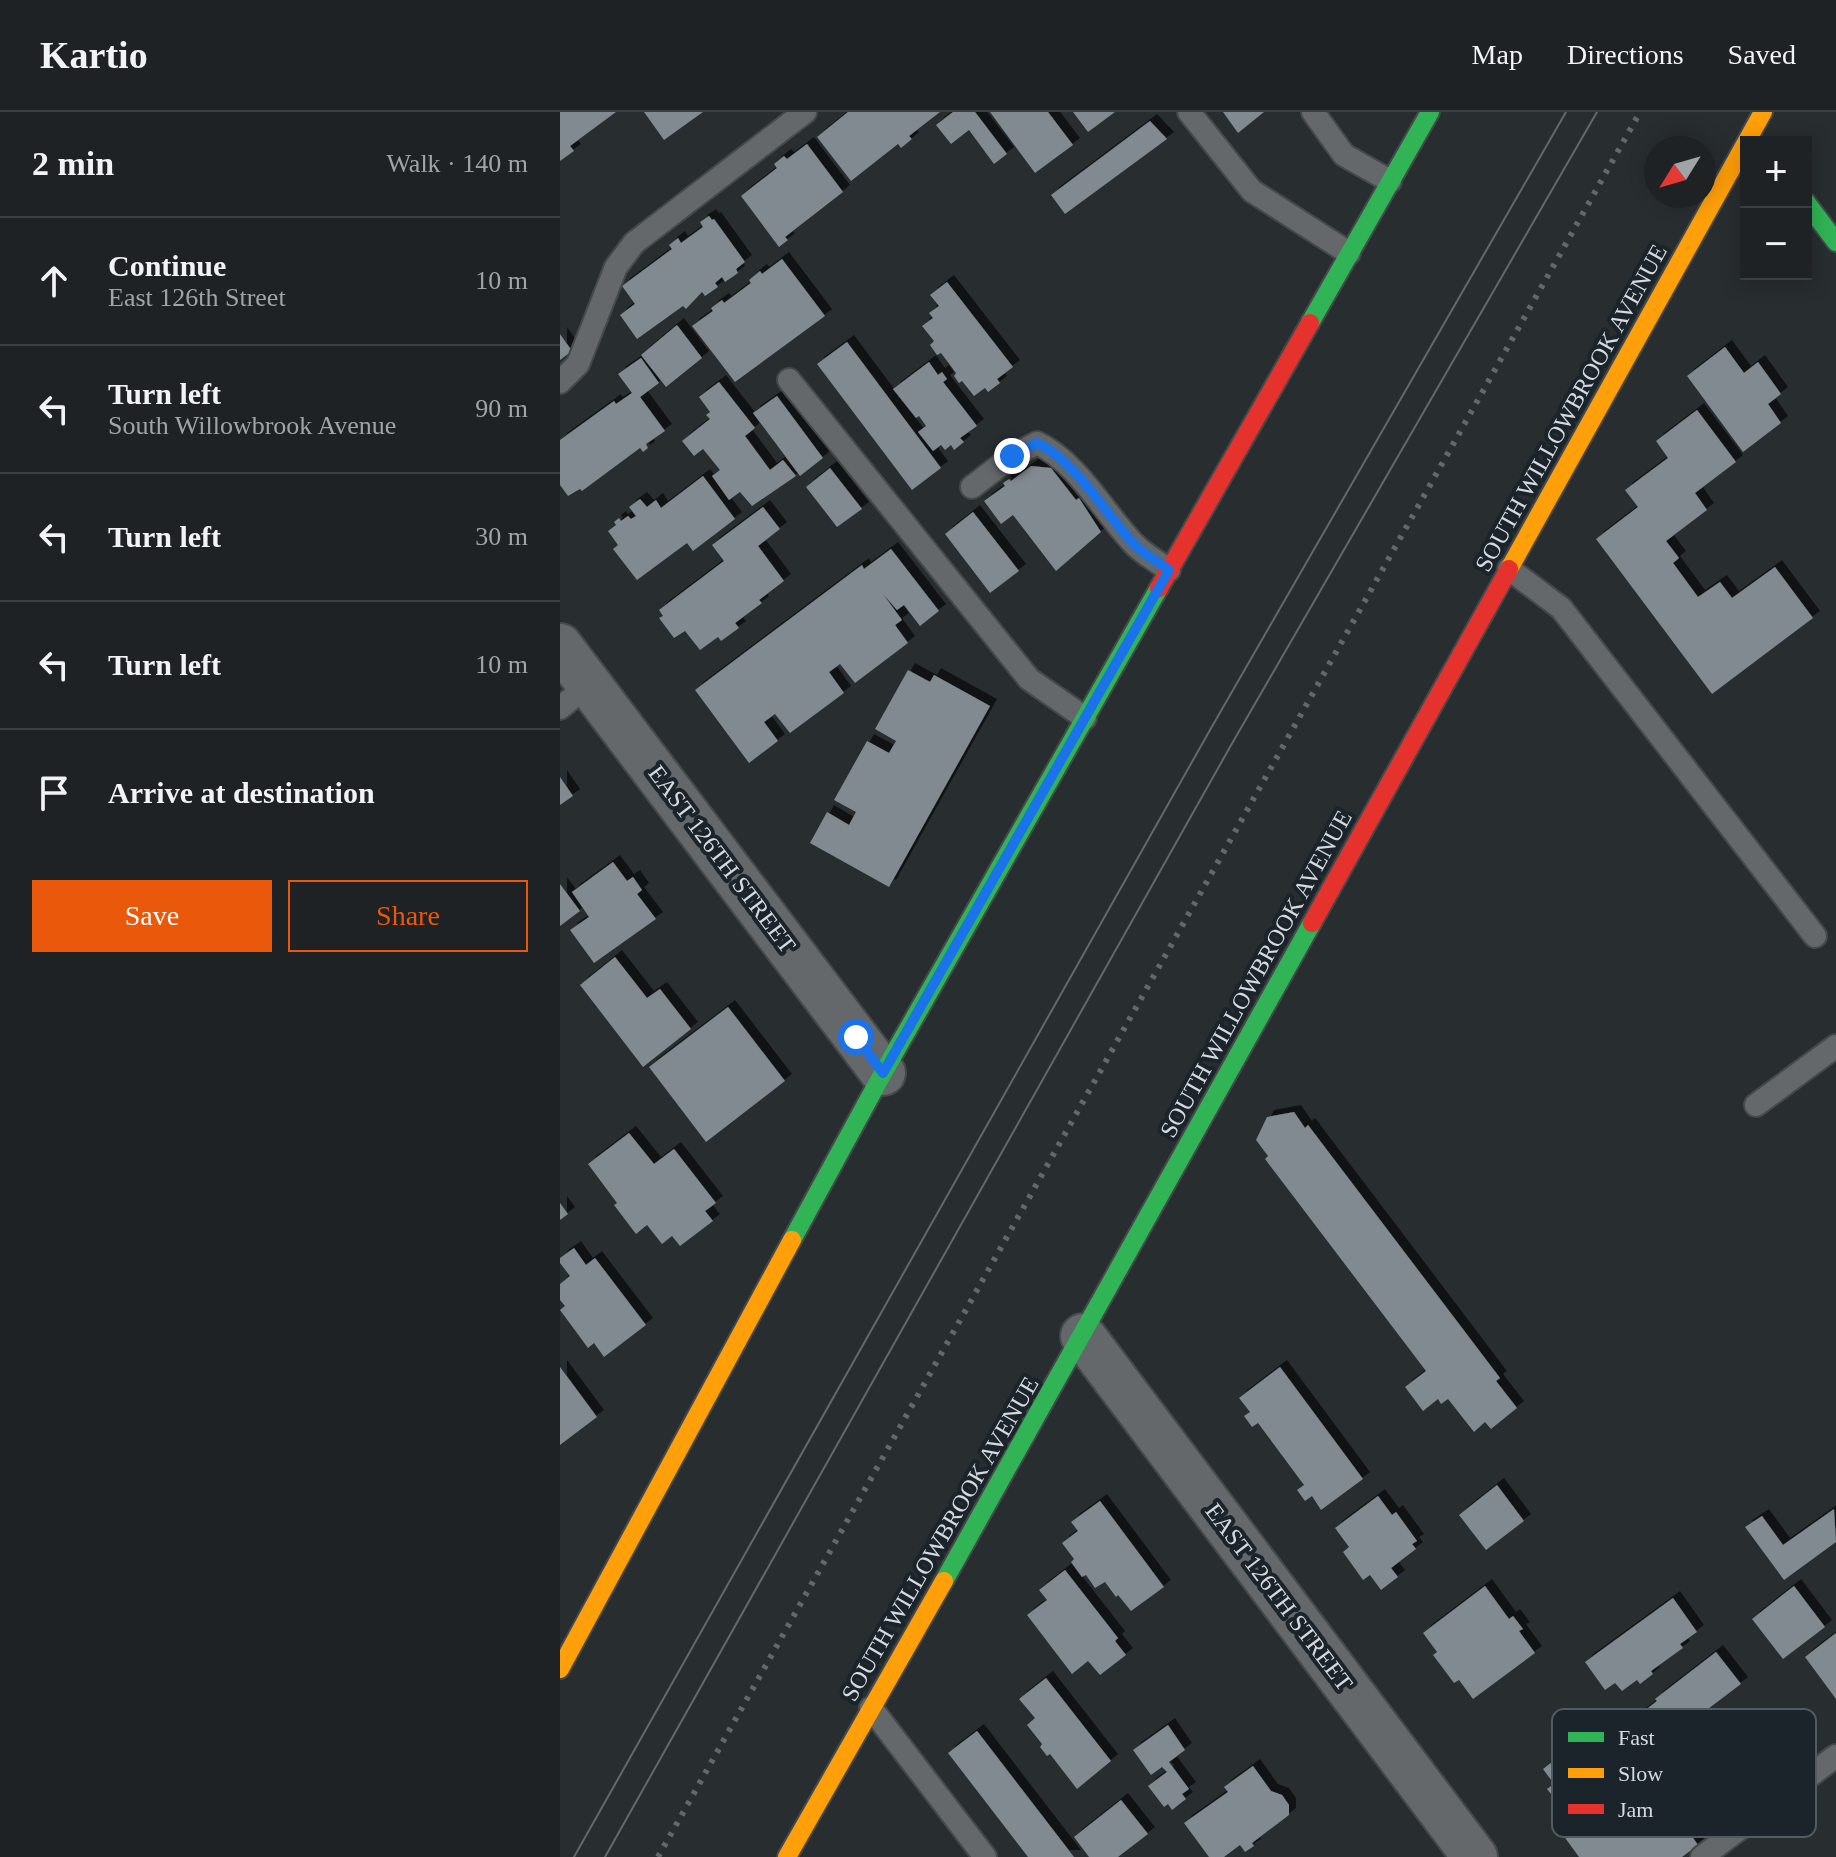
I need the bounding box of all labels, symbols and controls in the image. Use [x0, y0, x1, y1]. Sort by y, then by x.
text: Kartio [40, 34, 148, 76]
text: Map [1472, 39, 1523, 70]
text: Directions [1567, 39, 1684, 70]
text: Saved [1728, 39, 1796, 70]
north arrow [1644, 136, 1716, 208]
map controls [1740, 136, 1812, 280]
button: + [1740, 136, 1812, 208]
text: 2 min [32, 145, 114, 182]
text: Walk · 140 m [386, 149, 528, 178]
button: − [1740, 208, 1812, 280]
street label: SOUTH WILLOWBROOK AVENUE [1470, 240, 1672, 576]
text: Continue [108, 249, 226, 282]
icon: ahead [32, 259, 76, 303]
text: 10 m [475, 266, 528, 295]
text: East 126th Street [108, 283, 286, 312]
text: Turn left [108, 377, 221, 410]
icon: left [32, 387, 76, 431]
text: 90 m [475, 394, 528, 423]
text: South Willowbrook Avenue [108, 411, 396, 440]
route end [994, 438, 1030, 474]
icon: left [32, 515, 76, 559]
text: Turn left [108, 520, 221, 553]
text: 30 m [475, 522, 528, 551]
icon: left [32, 643, 76, 687]
text: Turn left [108, 648, 221, 681]
text: 10 m [475, 650, 528, 679]
street label: EAST 126TH STREET [643, 760, 801, 958]
icon: arrive [32, 771, 76, 815]
text: Arrive at destination [108, 776, 375, 809]
street label: SOUTH WILLOWBROOK AVENUE [1155, 806, 1357, 1142]
button: Save [32, 880, 272, 952]
button: Share [288, 880, 528, 952]
route start [838, 1019, 874, 1055]
street label: SOUTH WILLOWBROOK AVENUE [836, 1372, 1044, 1706]
street label: EAST 126TH STREET [1200, 1498, 1358, 1696]
legend [1552, 1709, 1816, 1837]
text: Fast [1618, 1725, 1655, 1750]
text: Slow [1618, 1761, 1663, 1786]
text: Jam [1618, 1797, 1653, 1822]

